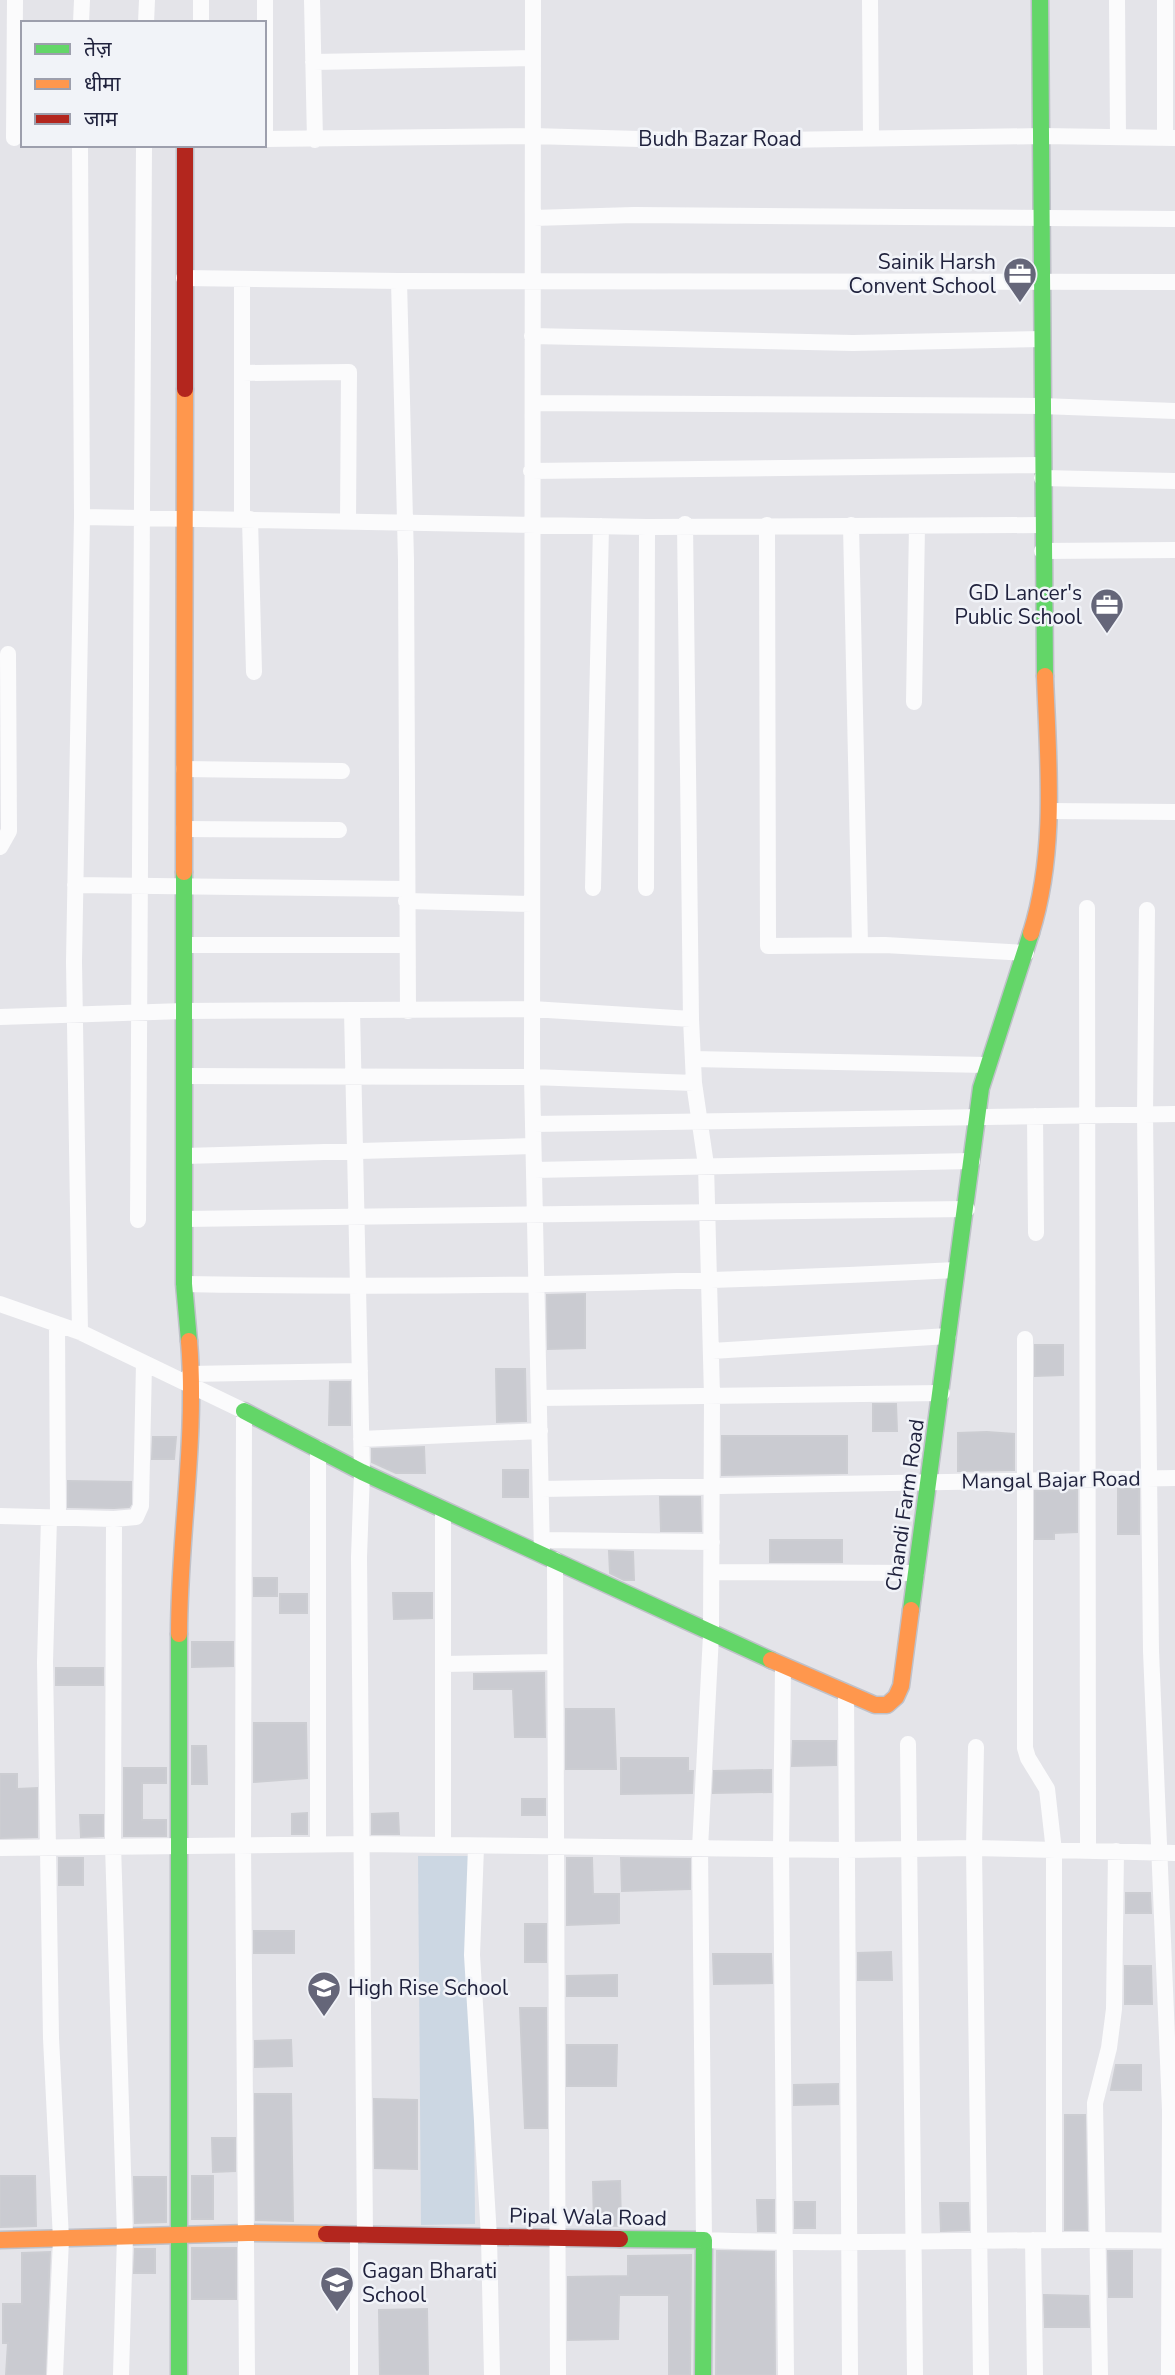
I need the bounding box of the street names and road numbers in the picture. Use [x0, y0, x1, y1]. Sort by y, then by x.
street label: Budh Bazar Road [638, 125, 802, 153]
street label: Chandi Farm Road [879, 1417, 931, 1593]
street label: Mangal Bajar Road [961, 1464, 1141, 1496]
street label: Pipal Wala Road [509, 2202, 667, 2232]

